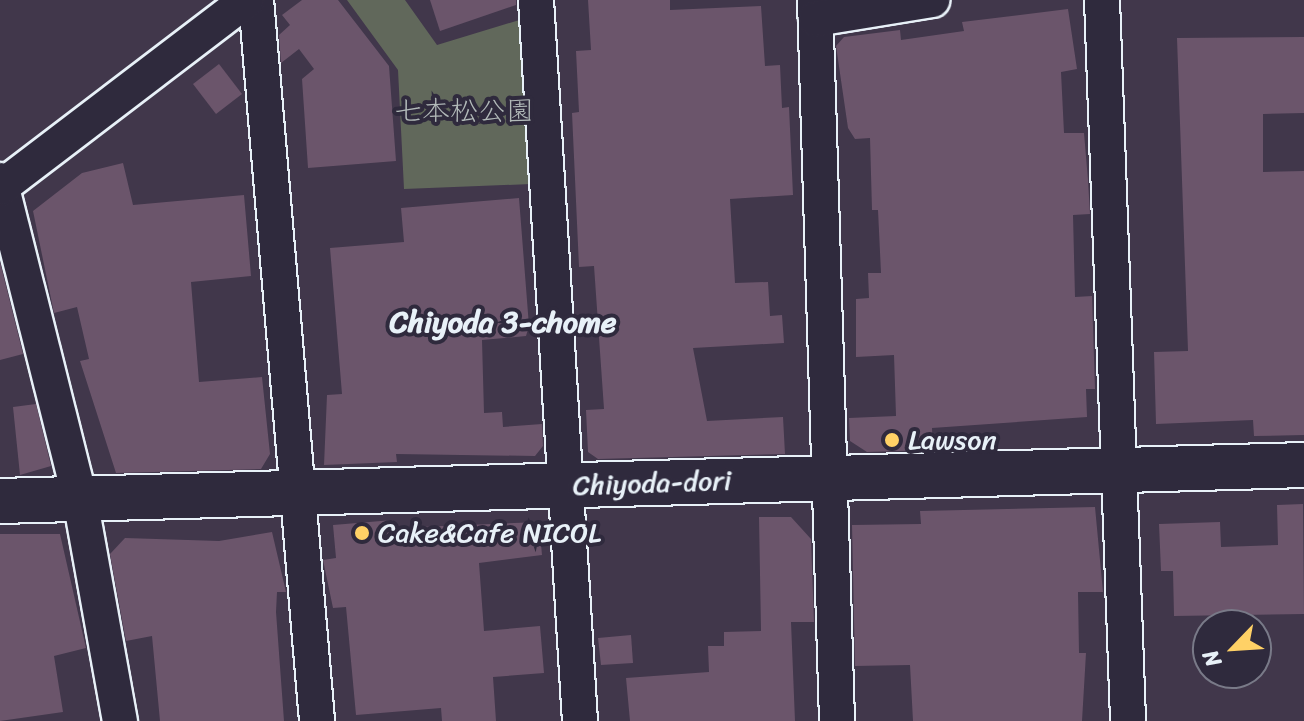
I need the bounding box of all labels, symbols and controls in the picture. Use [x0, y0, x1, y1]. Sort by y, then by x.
park label: 七本松公園 [394, 94, 534, 128]
district label: Chiyoda 3-chome [390, 304, 616, 340]
place label: Lawson [908, 423, 997, 457]
marker: Lawson [883, 431, 901, 449]
street label: Chiyoda-dori [572, 463, 732, 503]
place label: Cake&Cafe NICOL [378, 516, 601, 550]
marker: Cake&Cafe NICOL [353, 524, 371, 542]
north arrow [1192, 609, 1272, 689]
text: N [1191, 643, 1233, 674]

